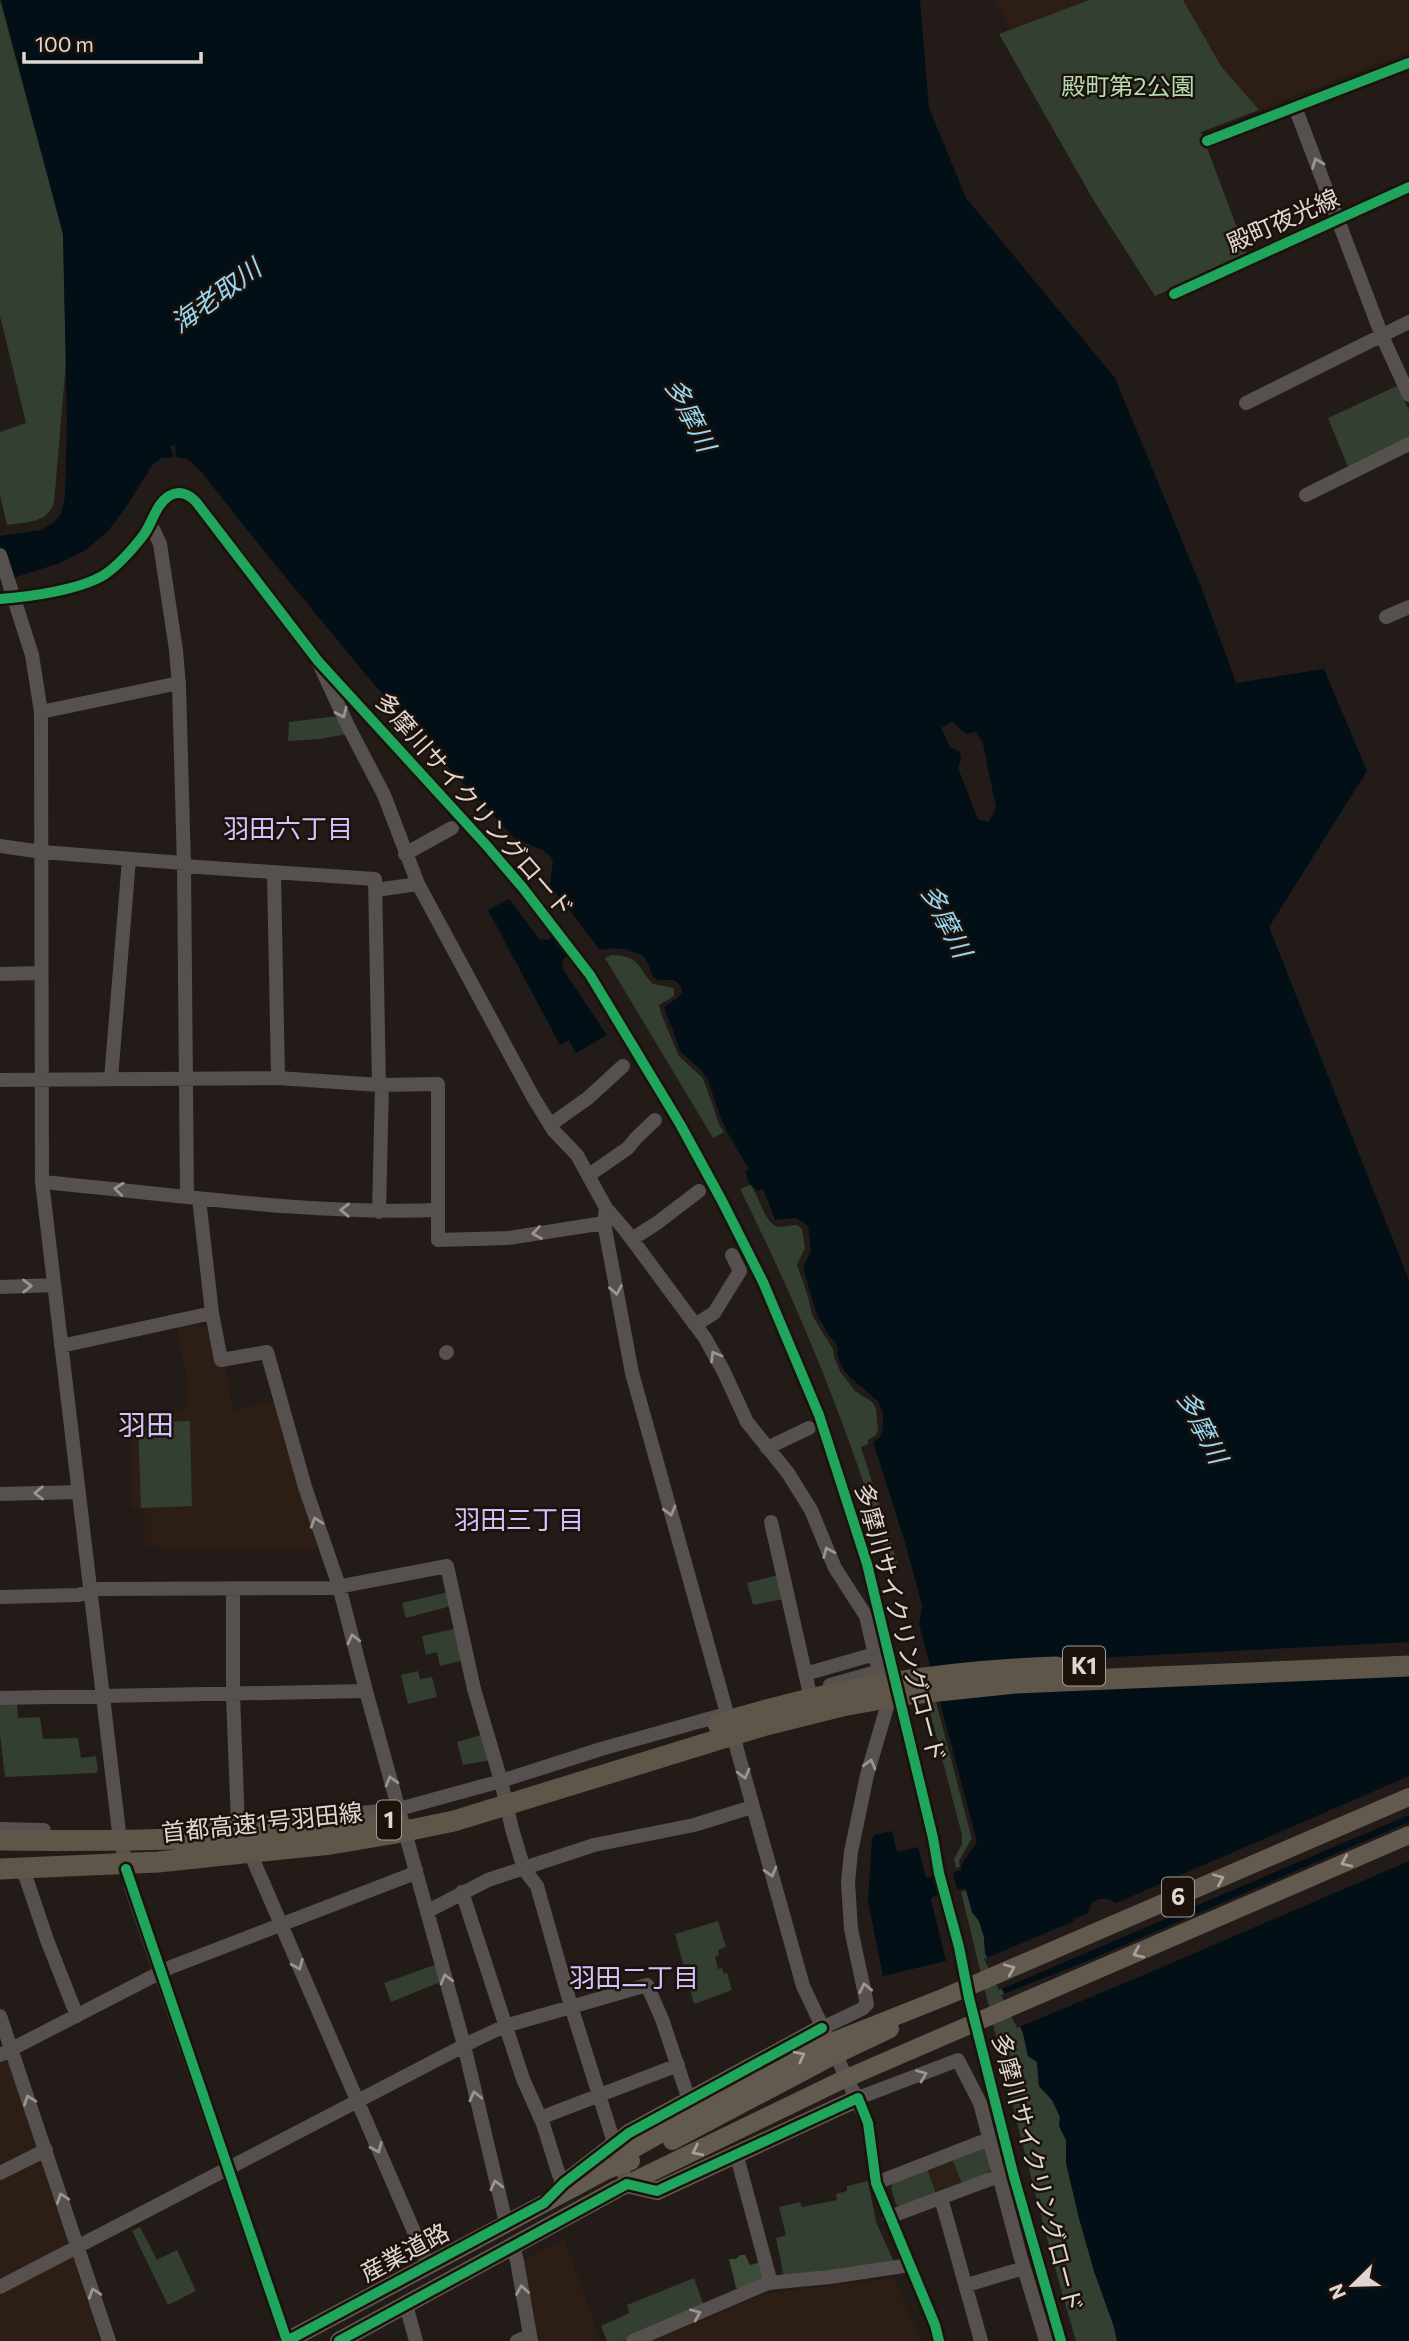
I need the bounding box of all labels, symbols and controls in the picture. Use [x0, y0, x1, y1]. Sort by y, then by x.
scale bar [24, 21, 201, 65]
text: 100 m [35, 31, 94, 56]
park label: 殿町第2公園 [1061, 71, 1195, 100]
one-way arrow [1311, 158, 1325, 170]
street label: 殿町夜光線 [1222, 182, 1343, 257]
water label: 海老取川 [164, 250, 269, 338]
water label: 多摩川 [660, 373, 724, 459]
street label: 多摩川サイクリングロード [370, 686, 580, 922]
one-way arrow [333, 705, 347, 718]
district label: 羽田六丁目 [223, 812, 353, 843]
water label: 多摩川 [916, 879, 980, 965]
one-way arrow [113, 1182, 125, 1197]
one-way arrow [339, 1203, 350, 1218]
one-way arrow [531, 1226, 543, 1241]
one-way arrow [22, 1278, 33, 1294]
one-way arrow [608, 1285, 623, 1296]
one-way arrow [710, 1351, 723, 1364]
water label: 多摩川 [1172, 1385, 1236, 1471]
district label: 羽田 [118, 1407, 174, 1441]
street label: 多摩川サイクリングロード [850, 1480, 953, 1765]
one-way arrow [33, 1485, 44, 1501]
district label: 羽田三丁目 [454, 1503, 584, 1534]
one-way arrow [662, 1505, 677, 1517]
one-way arrow [310, 1516, 325, 1528]
one-way arrow [822, 1547, 836, 1560]
one-way arrow [347, 1633, 361, 1645]
road number: K1 [1063, 1646, 1105, 1686]
one-way arrow [862, 1758, 876, 1770]
one-way arrow [735, 1768, 750, 1780]
one-way arrow [385, 1775, 399, 1787]
street label: 首都高速1号羽田線 [160, 1797, 364, 1847]
road number: 1 [377, 1800, 401, 1840]
one-way arrow [1341, 1854, 1354, 1868]
one-way arrow [763, 1866, 778, 1878]
one-way arrow [1211, 1873, 1224, 1887]
road number: 6 [1162, 1878, 1194, 1916]
one-way arrow [1133, 1945, 1145, 1959]
one-way arrow [290, 1958, 304, 1970]
district label: 羽田二丁目 [569, 1961, 699, 1992]
one-way arrow [1003, 1963, 1015, 1977]
one-way arrow [440, 1973, 454, 1985]
one-way arrow [858, 1982, 873, 1994]
street label: 多摩川サイクリングロード [987, 2030, 1090, 2315]
one-way arrow [793, 2051, 806, 2065]
one-way arrow [915, 2069, 927, 2083]
one-way arrow [469, 2090, 484, 2102]
one-way arrow [22, 2094, 37, 2106]
one-way arrow [369, 2141, 383, 2153]
one-way arrow [691, 2142, 704, 2156]
one-way arrow [490, 2180, 504, 2192]
one-way arrow [56, 2192, 70, 2204]
street label: 産業道路 [355, 2216, 453, 2287]
north arrow [1318, 2250, 1388, 2320]
text: N [1324, 2281, 1350, 2303]
one-way arrow [515, 2284, 530, 2296]
one-way arrow [88, 2288, 102, 2300]
one-way arrow [689, 2308, 701, 2322]

